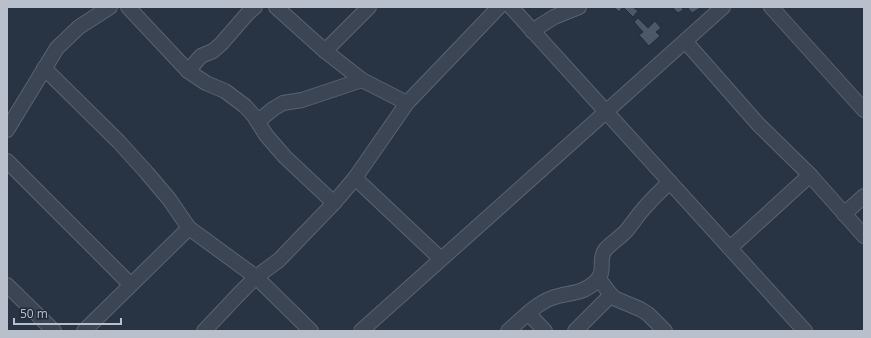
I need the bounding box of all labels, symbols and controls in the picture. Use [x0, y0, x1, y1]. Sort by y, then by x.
scale bar [14, 300, 121, 326]
text: 50 m [20, 305, 48, 322]

